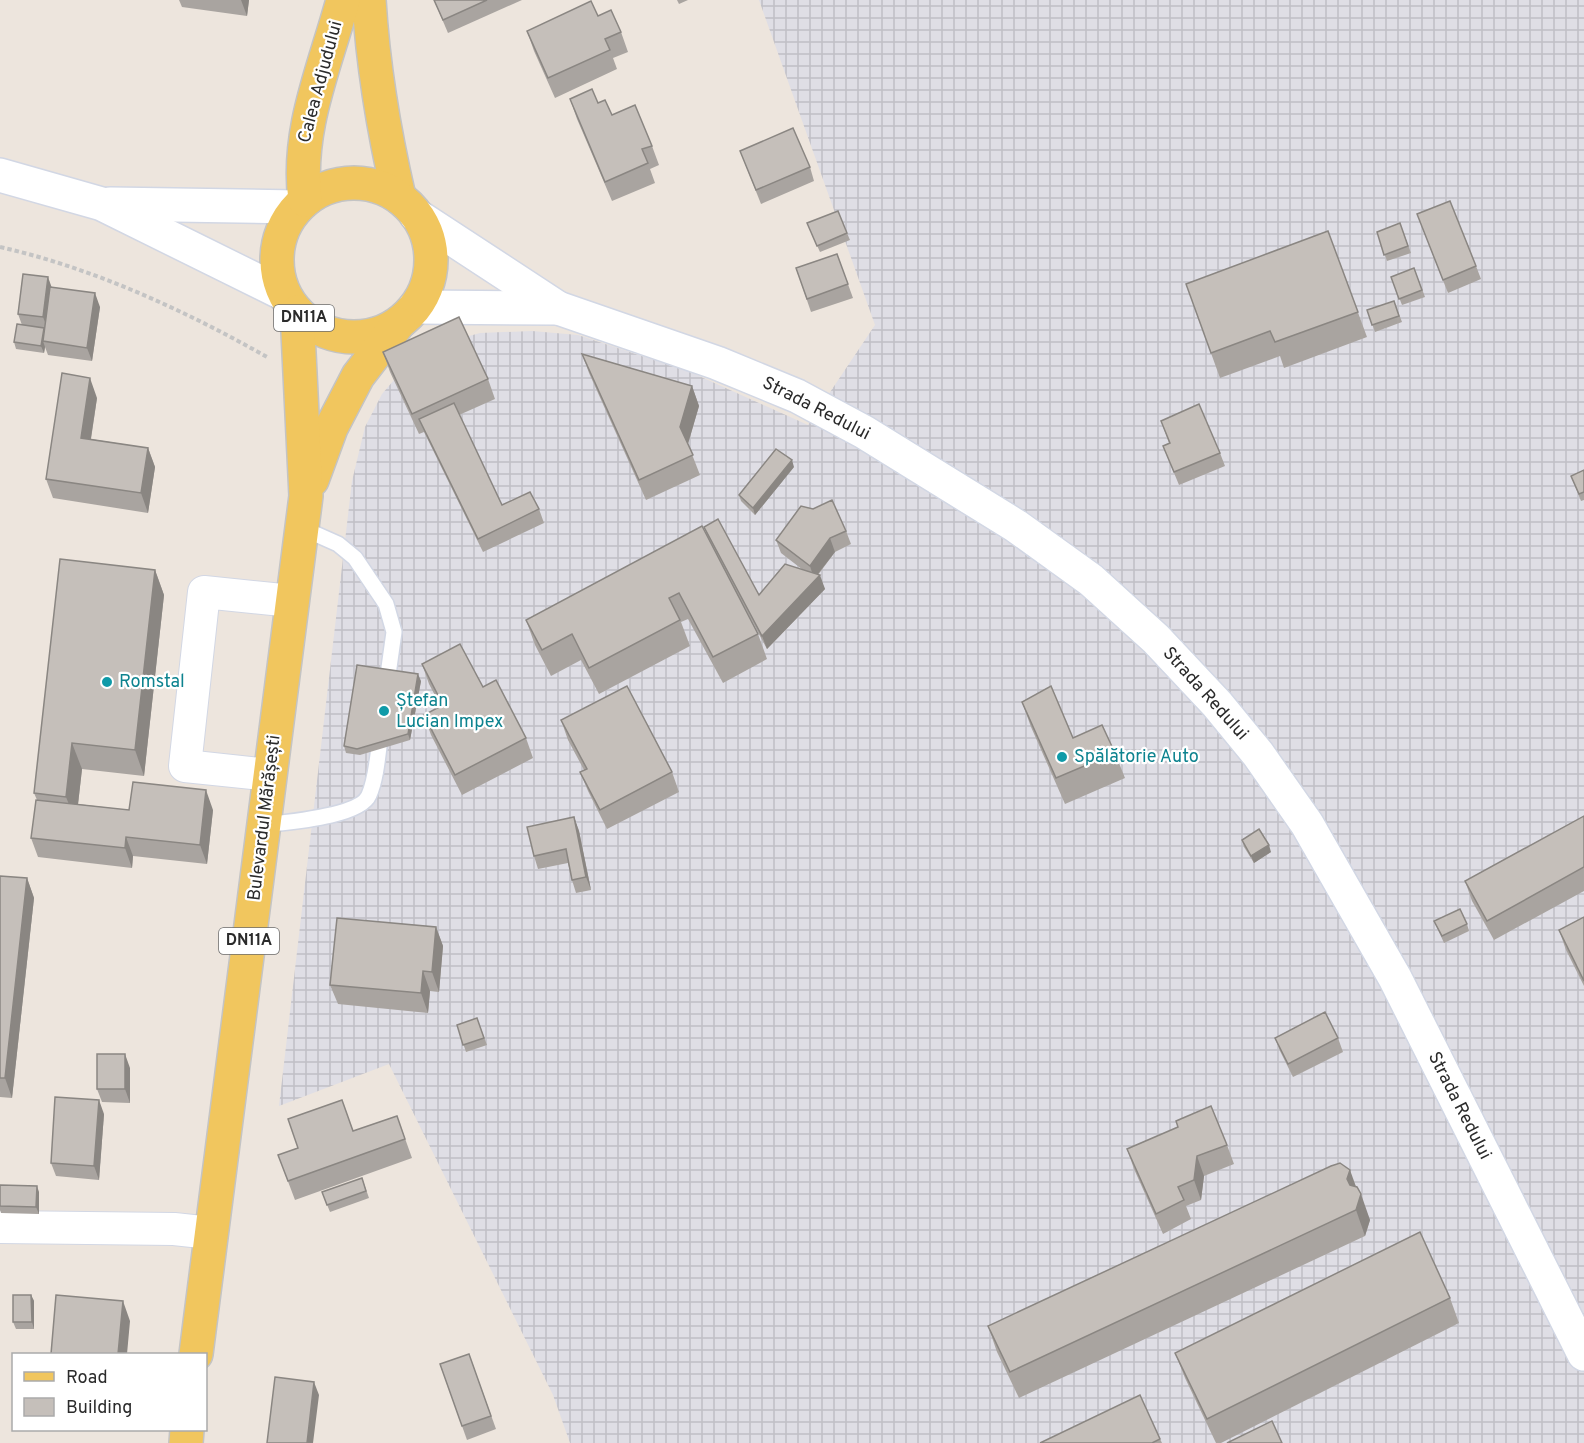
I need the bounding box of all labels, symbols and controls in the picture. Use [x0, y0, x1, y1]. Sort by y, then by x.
street label: Calea Adjudului [294, 18, 348, 146]
road number: DN11A [274, 305, 334, 331]
street label: Strada Redului [758, 372, 874, 446]
street label: Strada Redului [1157, 642, 1253, 746]
place label: Romstal [119, 671, 185, 694]
marker: Romstal [100, 675, 114, 689]
place label: Ștefan Lucian Impex [396, 690, 503, 734]
marker: Ștefan Lucian Impex [377, 704, 391, 718]
street label: Bulevardul Mărășești [243, 734, 287, 902]
place label: Spălătorie Auto [1074, 746, 1199, 769]
marker: Spălătorie Auto [1055, 750, 1069, 764]
road number: DN11A [219, 928, 279, 954]
street label: Strada Redului [1422, 1048, 1496, 1164]
legend [12, 1353, 207, 1431]
text: Road [66, 1367, 108, 1390]
text: Building [66, 1397, 132, 1420]

